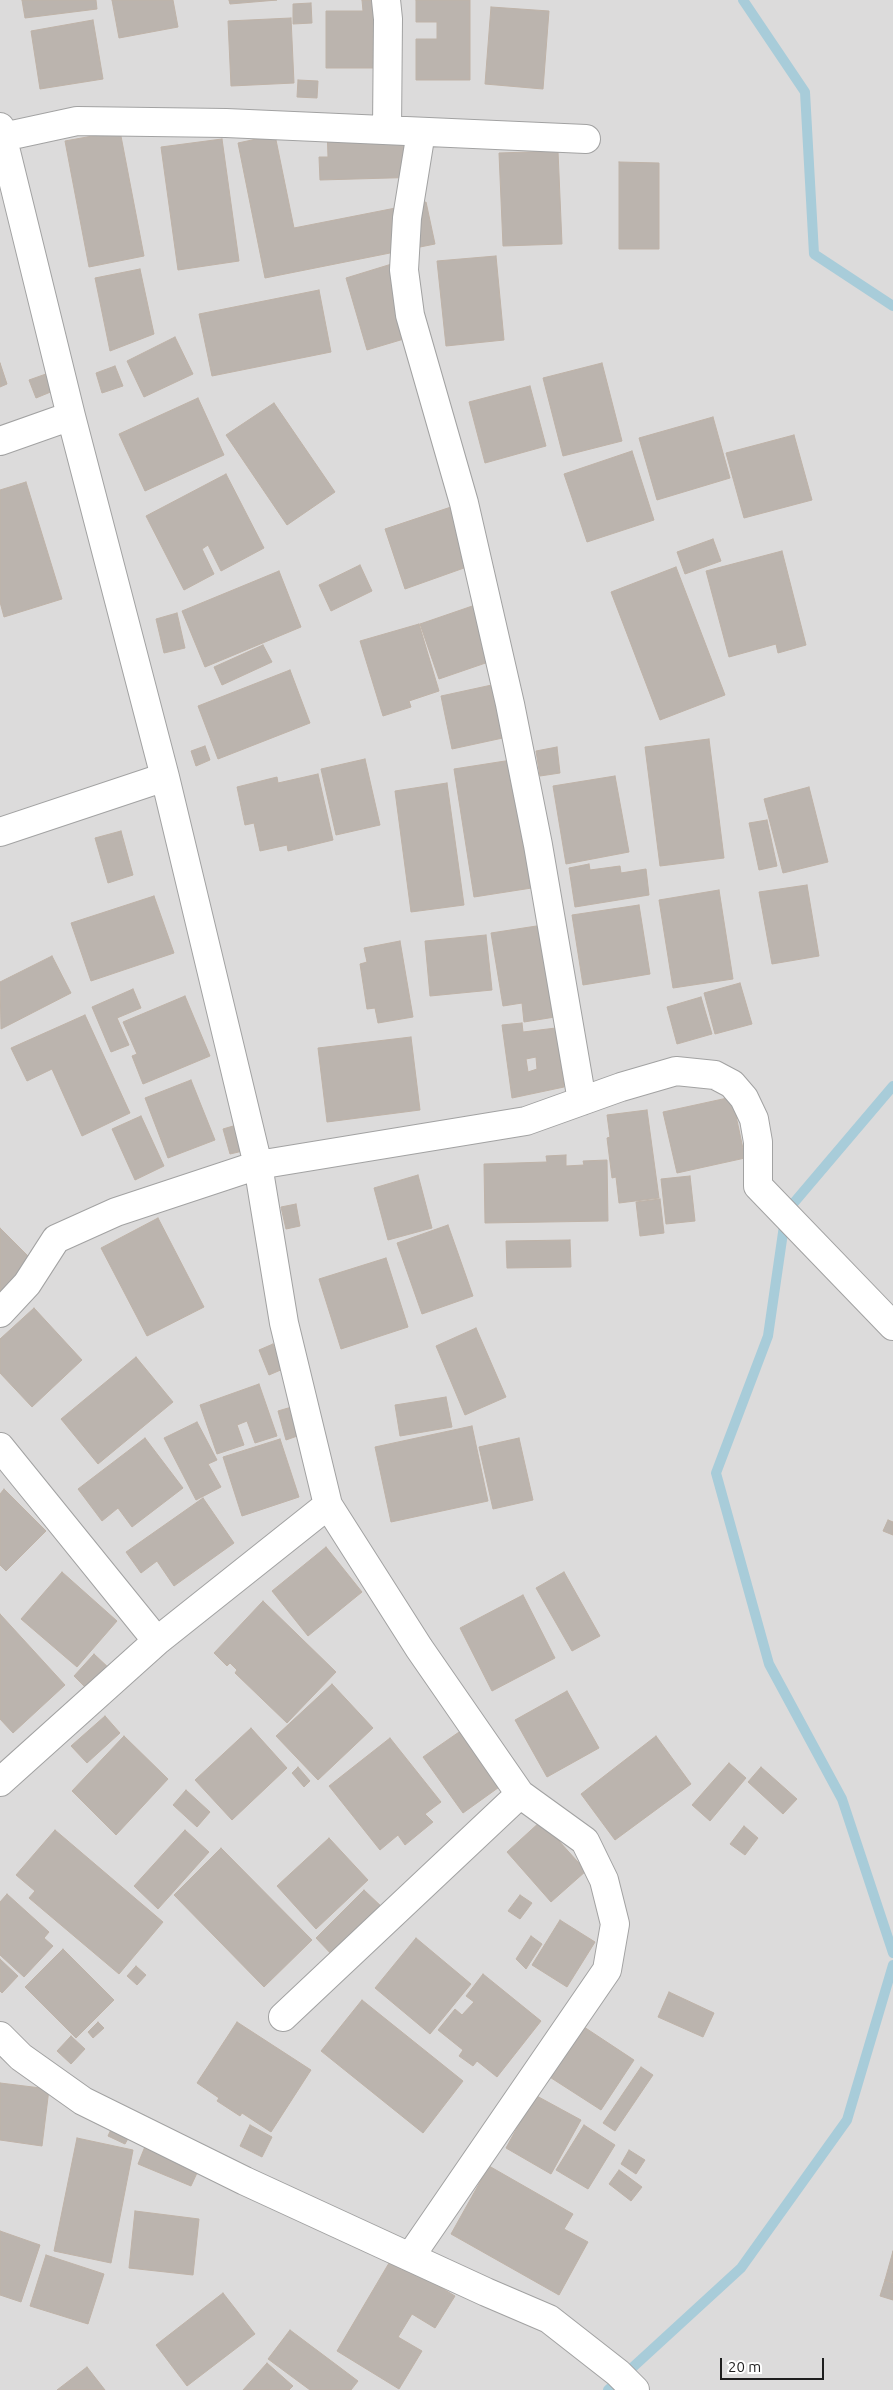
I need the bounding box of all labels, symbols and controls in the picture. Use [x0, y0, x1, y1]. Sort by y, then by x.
scale bar [723, 2348, 827, 2380]
text: 20 m [728, 2358, 761, 2375]

